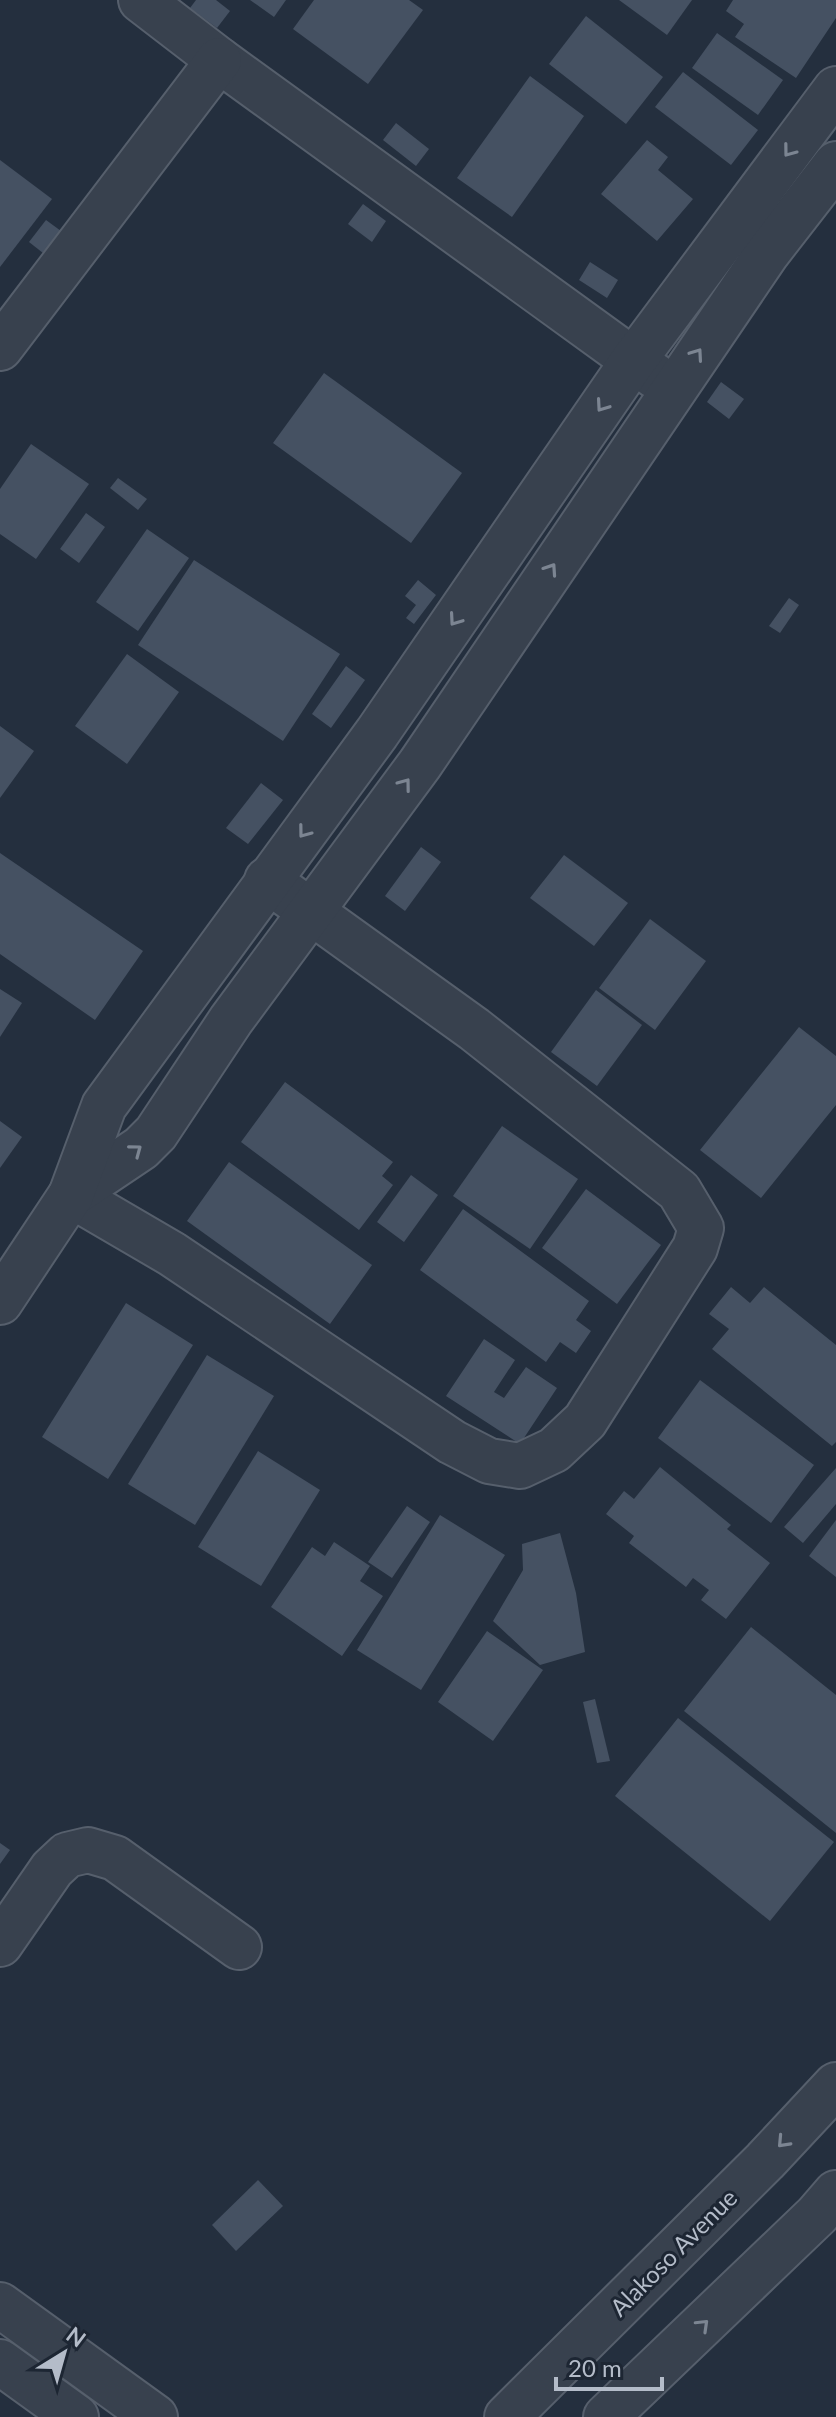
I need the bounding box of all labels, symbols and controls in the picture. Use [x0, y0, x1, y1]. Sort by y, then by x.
one-way arrow [784, 142, 799, 157]
one-way arrow [687, 348, 702, 362]
one-way arrow [597, 397, 612, 411]
one-way arrow [542, 563, 557, 578]
one-way arrow [449, 611, 464, 626]
one-way arrow [396, 778, 410, 793]
one-way arrow [299, 823, 313, 837]
one-way arrow [127, 1146, 142, 1160]
one-way arrow [777, 2133, 792, 2147]
street label: Alakoso Avenue [603, 2182, 743, 2322]
north arrow [24, 2313, 104, 2393]
one-way arrow [694, 2320, 708, 2334]
text: N [61, 2321, 91, 2353]
scale bar [556, 2341, 662, 2391]
text: 20 m [568, 2353, 622, 2382]

